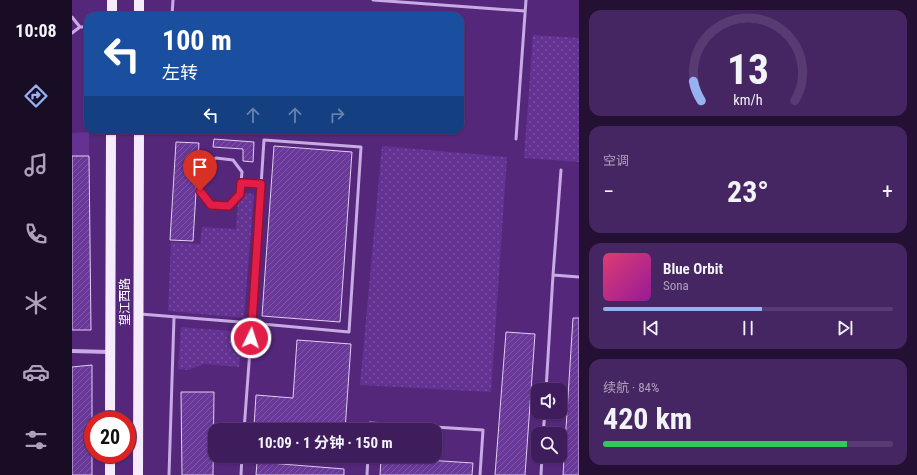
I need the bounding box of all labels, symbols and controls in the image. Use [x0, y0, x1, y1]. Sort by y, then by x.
text: 10:08 [15, 20, 57, 41]
text: 100 m [162, 24, 232, 57]
icon: left [96, 28, 148, 80]
text: 13 [727, 45, 769, 94]
text: 左转 [162, 62, 198, 83]
icon: directions [22, 82, 50, 110]
text: km/h [733, 92, 763, 108]
icon: left [200, 104, 222, 126]
icon: ahead [242, 104, 264, 126]
icon: ahead [284, 104, 306, 126]
icon: right [326, 104, 348, 126]
pin [183, 150, 217, 191]
icon: music [22, 151, 50, 179]
text: 空调 [603, 153, 629, 168]
icon: arrive [189, 156, 211, 178]
text: 23° [727, 174, 769, 209]
text: − [603, 179, 614, 204]
text: + [882, 179, 893, 204]
icon: phone [22, 220, 50, 248]
text: Blue Orbit [663, 260, 723, 278]
street label: 望江西路 [118, 278, 132, 326]
text: Sona [663, 278, 689, 293]
icon: climate [22, 289, 50, 317]
position arrow [230, 317, 272, 359]
icon: previous [640, 317, 662, 339]
icon: pause [737, 317, 759, 339]
icon: next [834, 317, 856, 339]
icon: car [22, 358, 50, 386]
text: 续航 · 84% [603, 380, 659, 395]
map controls [531, 383, 567, 463]
button: sound [531, 383, 567, 419]
text: 420 km [603, 401, 692, 436]
speed limit sign: 20 [84, 411, 136, 463]
icon: filters [22, 426, 50, 454]
button: search [531, 427, 567, 463]
text: 10:09 · 1 分钟 · 150 m [257, 434, 393, 452]

